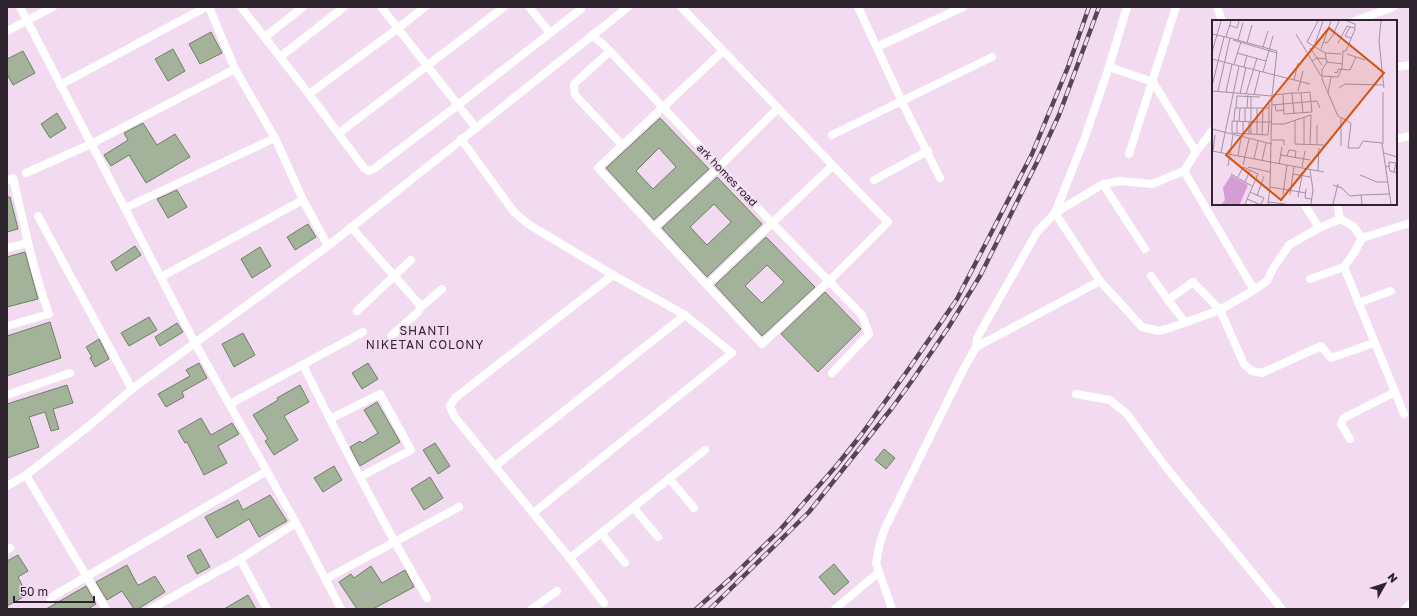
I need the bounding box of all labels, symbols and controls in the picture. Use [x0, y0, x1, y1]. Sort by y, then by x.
inset map [1212, 20, 1397, 205]
street label: ark homes road [694, 141, 760, 208]
district label: SHANTI NIKETAN COLONY [366, 323, 484, 352]
north arrow [1365, 564, 1405, 604]
text: N [1385, 570, 1401, 585]
scale bar [14, 578, 94, 604]
text: 50 m [20, 584, 48, 599]

